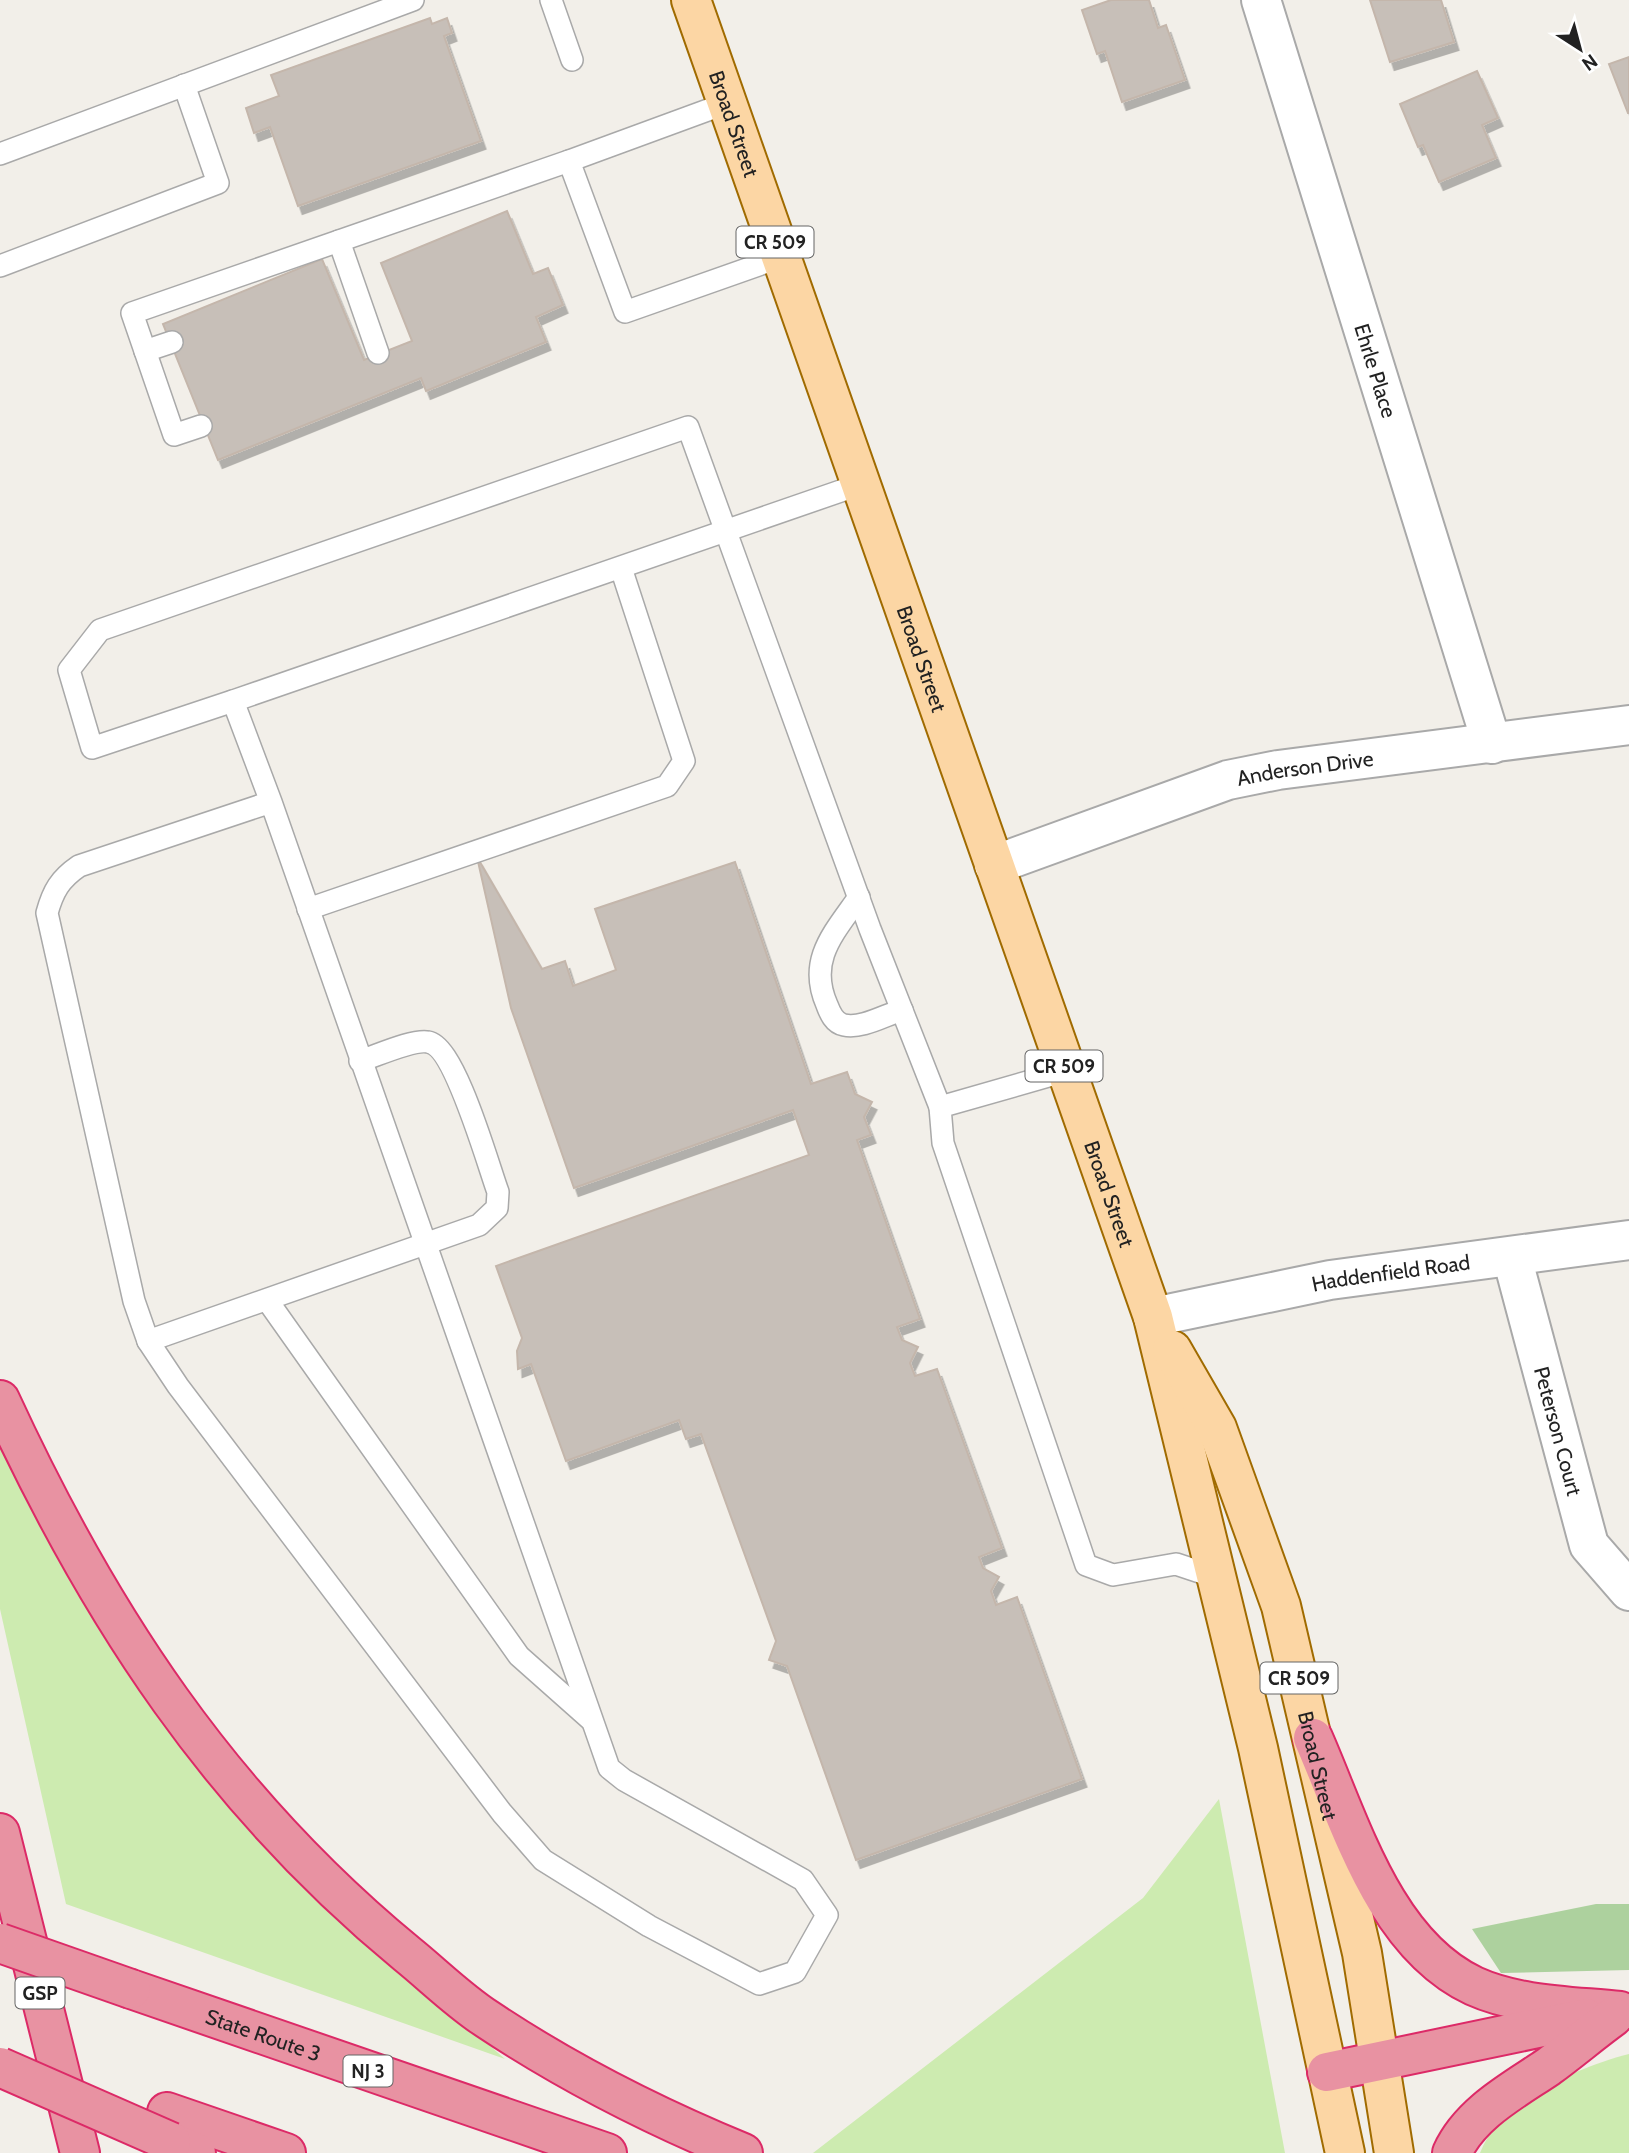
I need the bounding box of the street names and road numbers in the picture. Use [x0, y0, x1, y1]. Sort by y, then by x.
street label: Broad Street [704, 67, 765, 180]
road number: CR 509 [736, 226, 814, 258]
street label: Ehrle Place [1350, 320, 1402, 421]
street label: Broad Street [892, 602, 952, 715]
street label: Anderson Drive [1235, 745, 1375, 790]
road number: CR 509 [1026, 1050, 1102, 1082]
street label: Broad Street [1080, 1137, 1140, 1250]
street label: Haddenfield Road [1309, 1249, 1471, 1296]
street label: Peterson Court [1529, 1364, 1588, 1498]
road number: CR 509 [1260, 1662, 1338, 1694]
street label: Broad Street [1293, 1709, 1343, 1822]
road number: GSP [16, 1978, 64, 2008]
street label: State Route 3 [203, 2003, 324, 2066]
road number: NJ 3 [344, 2056, 392, 2086]

